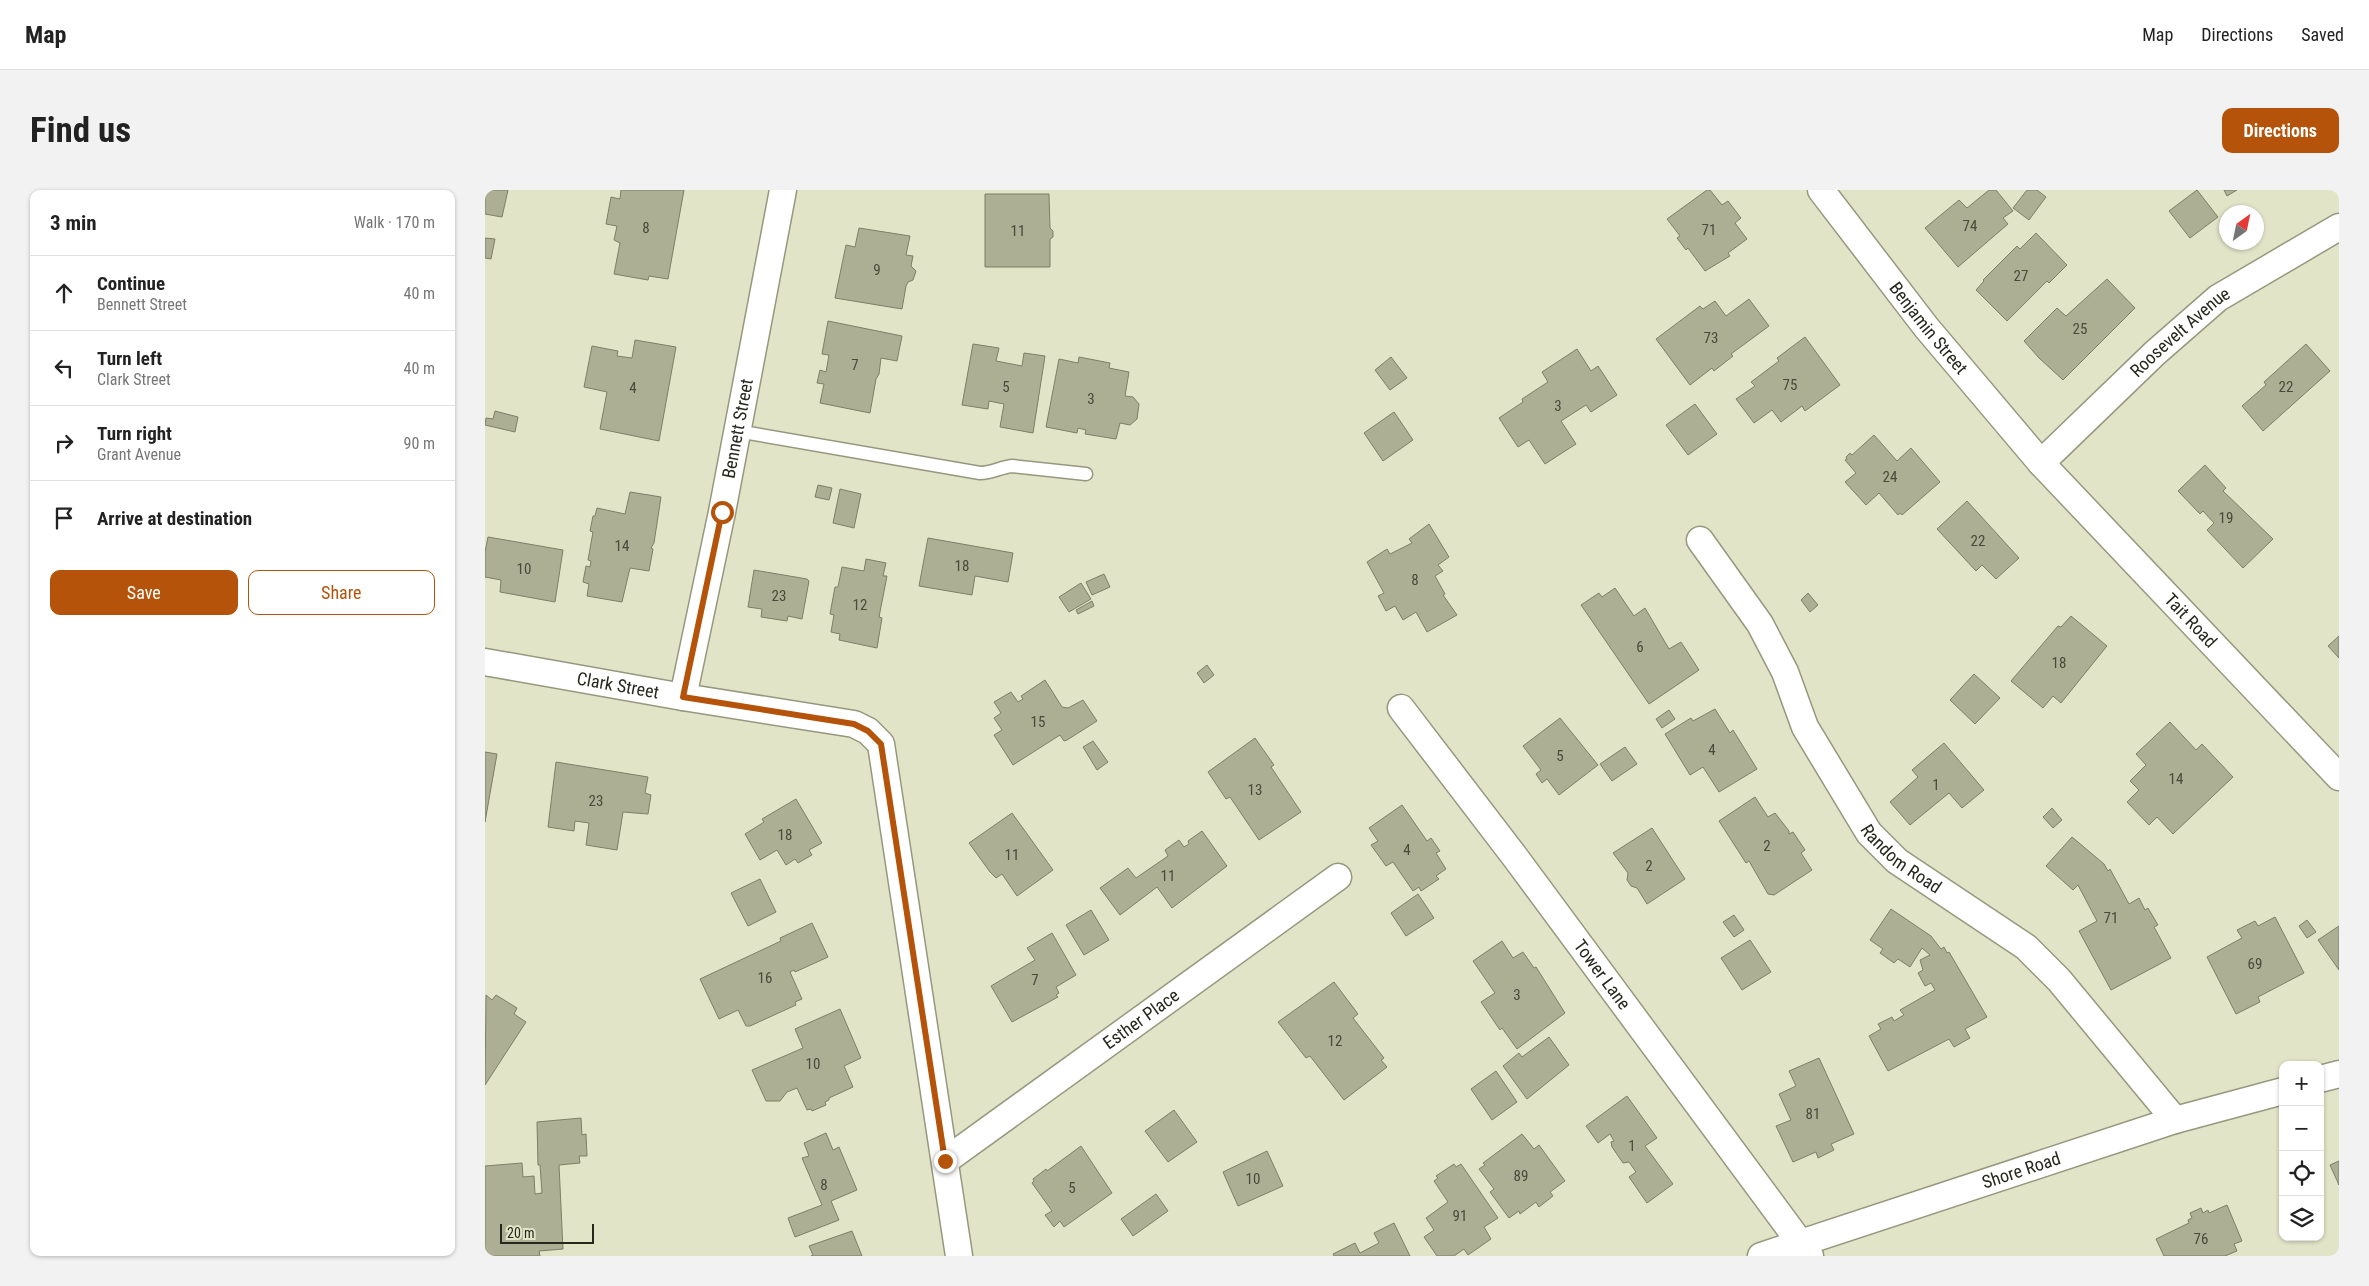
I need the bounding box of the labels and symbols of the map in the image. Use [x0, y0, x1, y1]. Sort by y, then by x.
north arrow [2219, 205, 2264, 250]
house number: 74 [1963, 217, 1977, 235]
house number: 8 [642, 219, 650, 237]
house number: 71 [1702, 221, 1716, 239]
house number: 11 [1011, 222, 1025, 240]
house number: 9 [873, 261, 881, 279]
house number: 27 [2014, 267, 2028, 285]
street label: Benjamin Street [1885, 278, 1972, 378]
street label: Roosevelt Avenue [2126, 283, 2233, 381]
house number: 25 [2073, 320, 2087, 338]
house number: 73 [1704, 329, 1718, 347]
house number: 7 [851, 356, 859, 374]
house number: 75 [1783, 376, 1797, 394]
street label: Bennett Street [718, 377, 757, 480]
house number: 5 [1002, 378, 1010, 396]
house number: 22 [2279, 378, 2293, 396]
house number: 4 [629, 379, 637, 397]
house number: 3 [1087, 390, 1095, 408]
house number: 3 [1554, 397, 1562, 415]
house number: 24 [1883, 468, 1897, 486]
route start [711, 501, 734, 524]
house number: 19 [2219, 509, 2233, 527]
house number: 22 [1971, 532, 1985, 550]
house number: 14 [615, 537, 629, 555]
house number: 18 [955, 557, 969, 575]
house number: 10 [517, 560, 531, 578]
house number: 8 [1411, 571, 1419, 589]
house number: 23 [772, 587, 786, 605]
street label: Tait Road [2160, 589, 2222, 652]
house number: 12 [853, 596, 867, 614]
house number: 6 [1636, 638, 1644, 656]
house number: 18 [2052, 654, 2066, 672]
street label: Clark Street [575, 667, 661, 703]
house number: 15 [1031, 713, 1045, 731]
house number: 4 [1708, 741, 1716, 759]
house number: 5 [1556, 747, 1564, 765]
house number: 14 [2169, 770, 2183, 788]
house number: 1 [1932, 776, 1940, 794]
house number: 13 [1248, 781, 1262, 799]
house number: 23 [589, 792, 603, 810]
street label: Random Road [1856, 820, 1946, 898]
house number: 18 [778, 826, 792, 844]
house number: 2 [1763, 837, 1771, 855]
house number: 4 [1403, 841, 1411, 859]
house number: 11 [1005, 846, 1019, 864]
house number: 2 [1645, 857, 1653, 875]
house number: 11 [1161, 867, 1175, 885]
house number: 71 [2104, 909, 2118, 927]
street label: Tower Lane [1570, 935, 1635, 1013]
house number: 69 [2248, 955, 2262, 973]
house number: 16 [758, 969, 772, 987]
house number: 7 [1031, 971, 1039, 989]
street label: Esther Place [1099, 984, 1183, 1053]
house number: 3 [1513, 986, 1521, 1004]
house number: 12 [1328, 1032, 1342, 1050]
house number: 10 [806, 1055, 820, 1073]
house number: 81 [1806, 1105, 1820, 1123]
house number: 1 [1628, 1137, 1636, 1155]
street label: Shore Road [1979, 1147, 2063, 1193]
route end [934, 1150, 957, 1173]
house number: 89 [1514, 1167, 1528, 1185]
house number: 10 [1246, 1170, 1260, 1188]
house number: 8 [820, 1176, 828, 1194]
house number: 5 [1068, 1179, 1076, 1197]
house number: 91 [1453, 1207, 1467, 1225]
scale bar [500, 1221, 594, 1244]
house number: 76 [2194, 1230, 2208, 1248]

